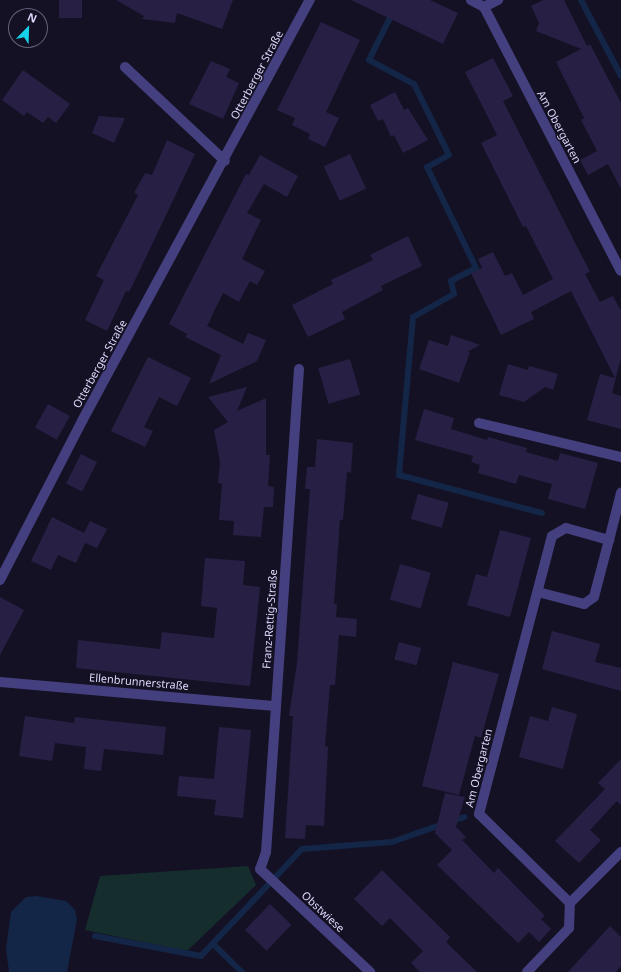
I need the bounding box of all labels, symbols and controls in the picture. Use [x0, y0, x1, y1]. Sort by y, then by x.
north arrow [8, 8, 48, 48]
text: N [25, 9, 40, 26]
street label: Otterberger Straße [228, 28, 286, 122]
street label: Am Obergarten [534, 88, 584, 166]
street label: Otterberger Straße [70, 318, 130, 410]
street label: Franz-Rettig-Straße [260, 569, 280, 669]
street label: Ellenbrunnerstraße [89, 671, 189, 693]
street label: Am Obergarten [463, 727, 495, 809]
street label: Obstwiese [299, 889, 347, 935]

